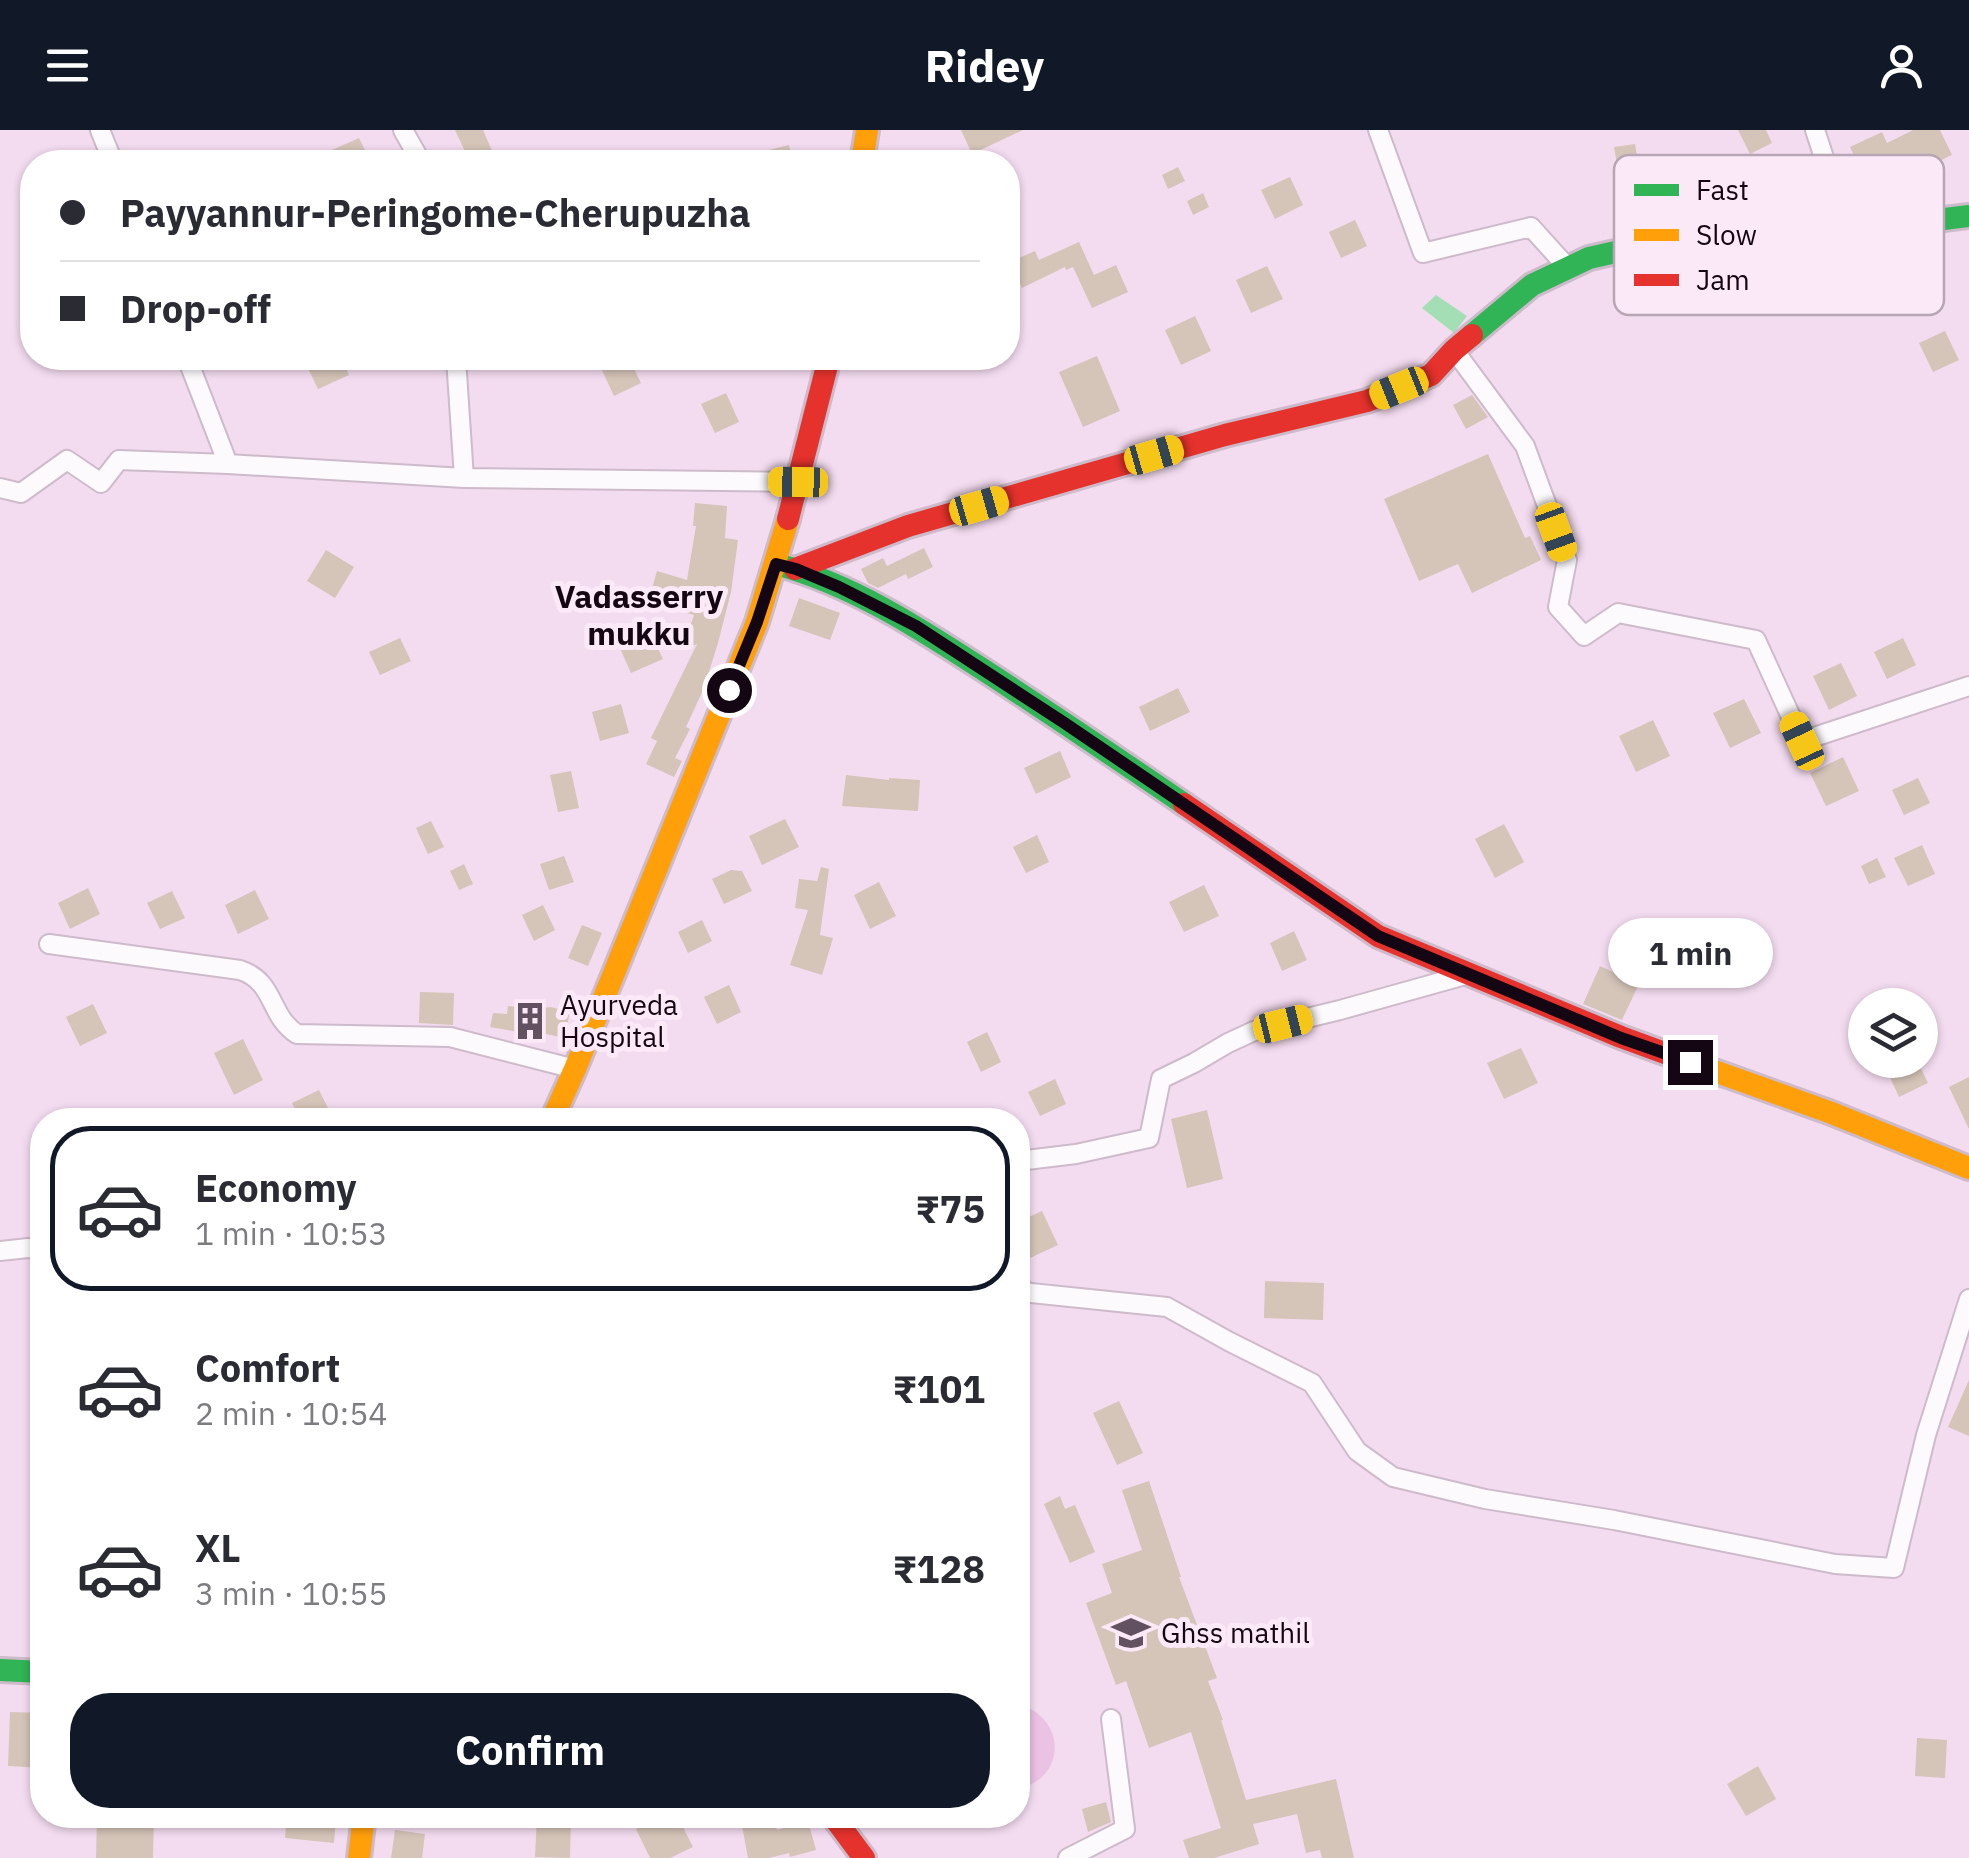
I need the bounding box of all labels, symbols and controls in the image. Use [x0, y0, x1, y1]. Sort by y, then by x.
text: Ridey [925, 36, 1044, 94]
icon: menu [40, 38, 95, 93]
icon: person [1874, 38, 1929, 93]
legend [1614, 155, 1944, 315]
text: Fast [1696, 171, 1749, 208]
text: Payyannur-Peringome-Cherupuzha [120, 188, 751, 237]
text: Slow [1696, 216, 1757, 253]
text: Jam [1696, 261, 1750, 298]
text: Drop-off [120, 284, 271, 333]
car [1366, 363, 1432, 413]
car [1121, 432, 1187, 478]
car [768, 466, 828, 498]
car [946, 483, 1012, 529]
car [1532, 499, 1580, 565]
district label: Vadasserry mukku [555, 575, 723, 654]
route start [707, 668, 752, 713]
car [1776, 707, 1828, 775]
callout: 1 min [1608, 917, 1772, 987]
text: 1 min [1649, 932, 1732, 974]
place label: Ayurveda Hospital [560, 986, 678, 1055]
map controls [1848, 988, 1938, 1078]
button: layers [1848, 988, 1938, 1078]
building icon: Ayurveda Hospital [509, 1000, 551, 1042]
car [1250, 1002, 1316, 1046]
route end [1668, 1040, 1713, 1085]
text: Economy [195, 1163, 357, 1212]
icon: car [75, 1164, 165, 1254]
text: ₹75 [915, 1184, 985, 1233]
text: 1 min · 10:53 [195, 1212, 388, 1254]
text: Comfort [195, 1343, 340, 1392]
icon: car [75, 1344, 165, 1434]
text: ₹101 [893, 1364, 985, 1413]
text: 2 min · 10:54 [195, 1392, 388, 1434]
text: XL [195, 1523, 241, 1572]
icon: car [75, 1524, 165, 1614]
text: ₹128 [893, 1544, 985, 1593]
text: 3 min · 10:55 [195, 1572, 388, 1614]
school or university icon: Ghss mathil [1110, 1612, 1152, 1654]
place label: Ghss mathil [1161, 1614, 1310, 1651]
button: Confirm [70, 1693, 990, 1808]

